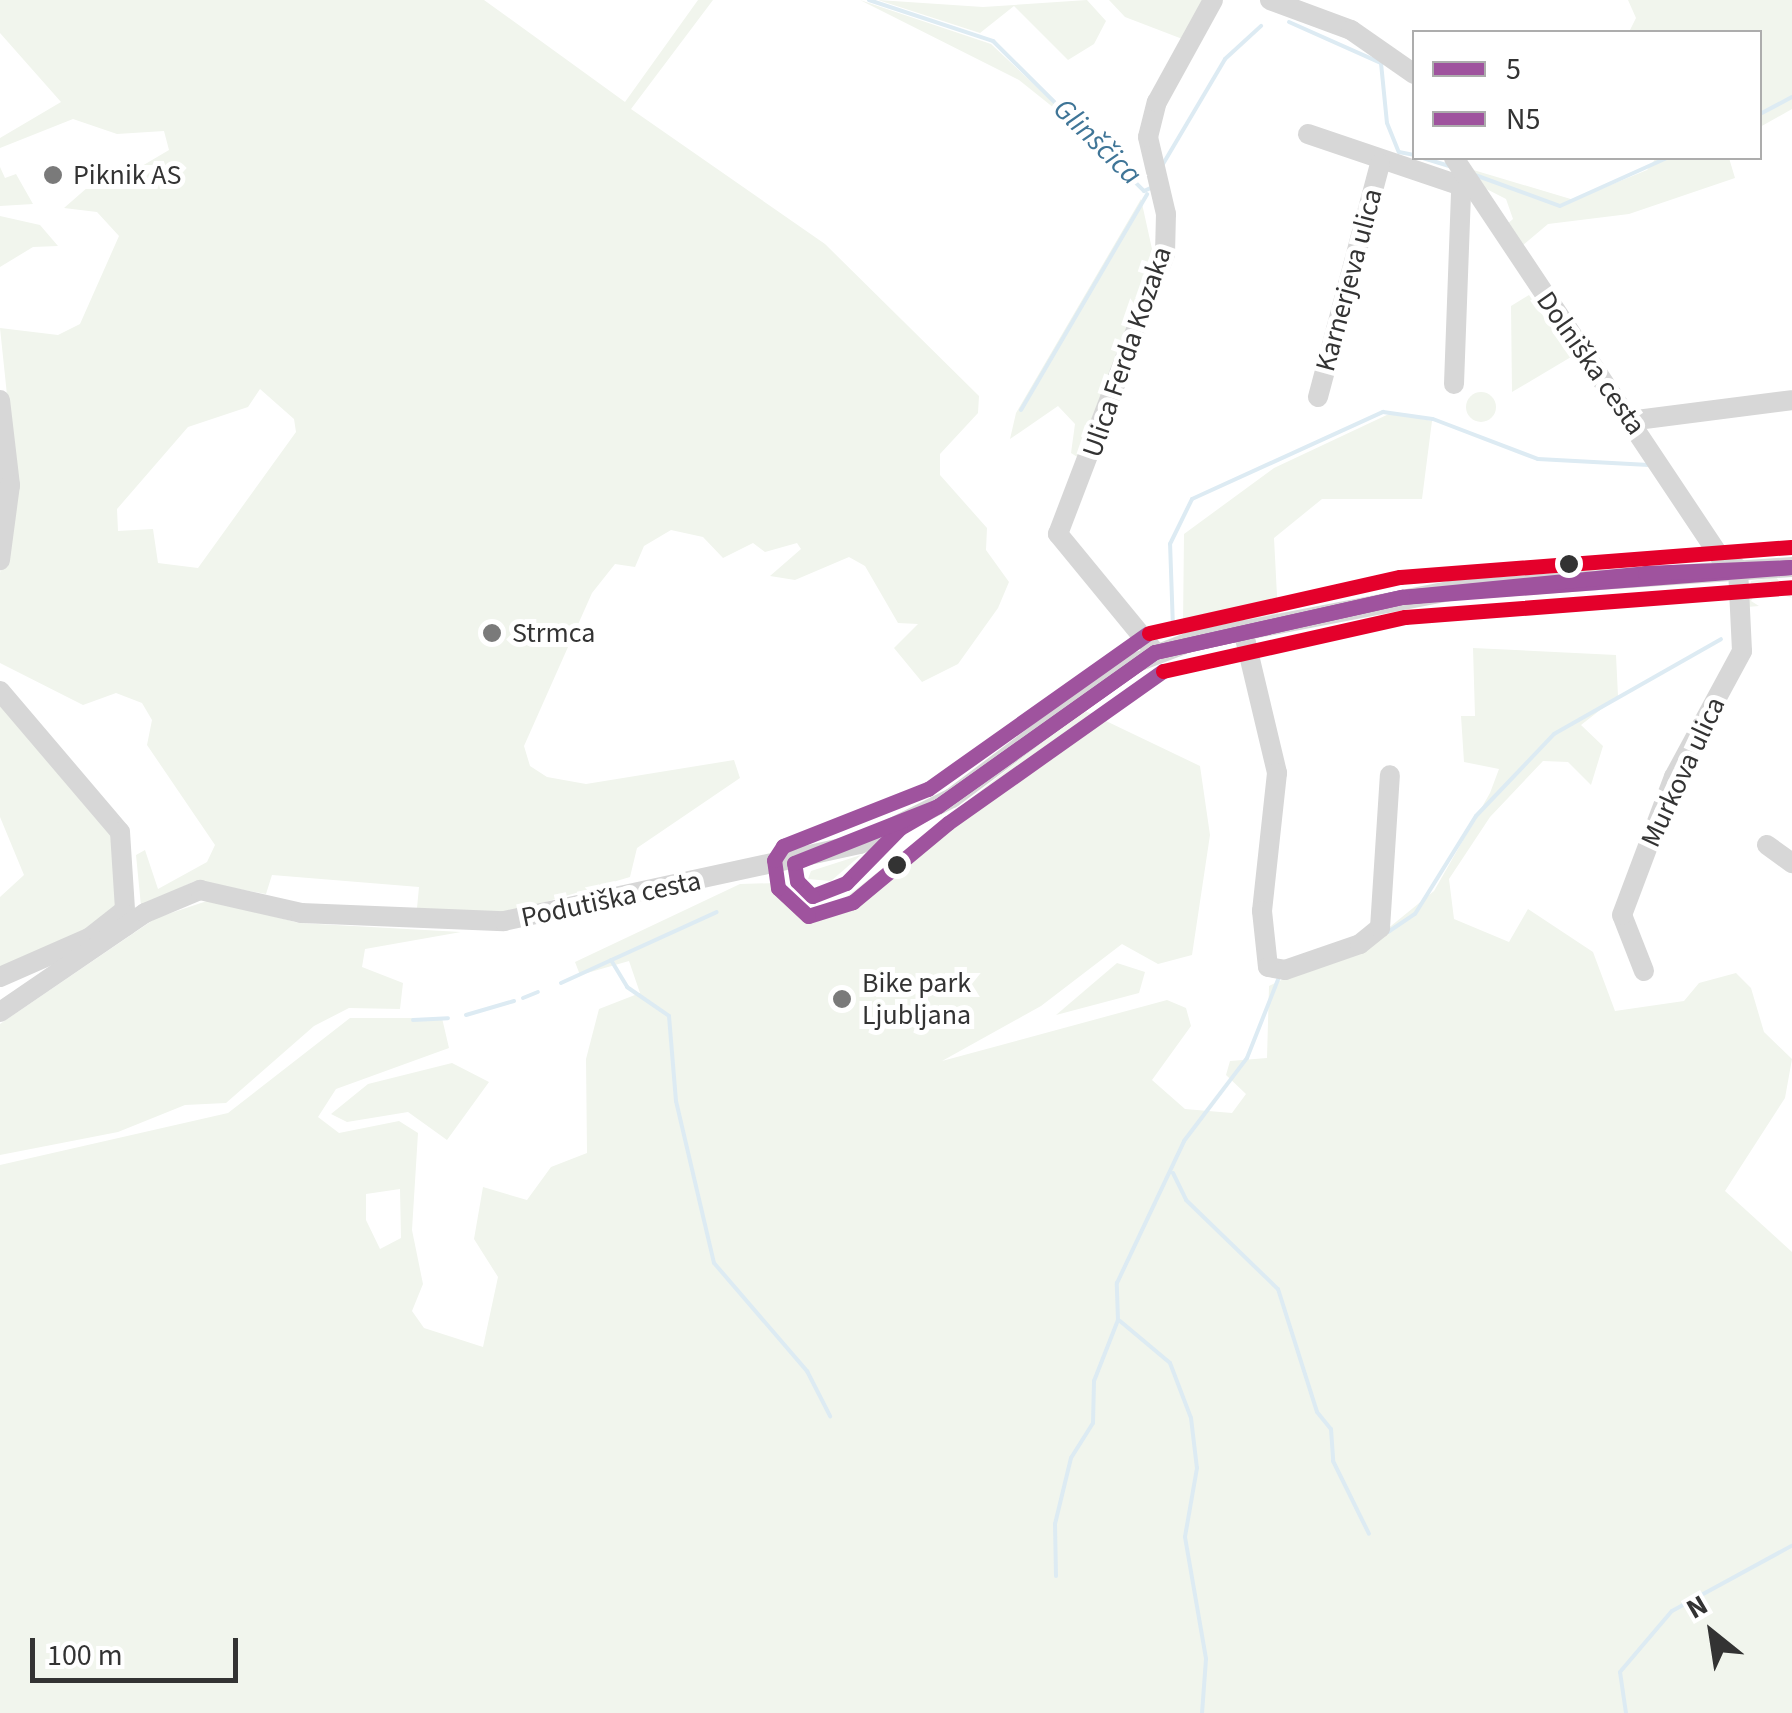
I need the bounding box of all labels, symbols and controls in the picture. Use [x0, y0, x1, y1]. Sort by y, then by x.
legend [1412, 30, 1762, 160]
text: 5 [1506, 48, 1521, 91]
water label: Glinščica [1045, 91, 1149, 193]
text: N5 [1506, 98, 1540, 141]
place label: Piknik AS [73, 158, 181, 192]
marker: Piknik AS [42, 164, 64, 186]
street label: Karnerjeva ulica [1308, 185, 1390, 375]
street label: Ulica Ferda Kozaka [1075, 242, 1179, 462]
street label: Dolniška cesta [1529, 285, 1653, 441]
unlabelled marker [1559, 554, 1579, 574]
place label: Strmca [512, 616, 595, 650]
marker: Strmca [481, 622, 503, 644]
street label: Murkova ulica [1634, 692, 1732, 852]
unlabelled marker [887, 855, 907, 875]
street label: Podutiška cesta [518, 864, 704, 934]
place label: Bike park Ljubljana [862, 966, 971, 1032]
marker: Bike park Ljubljana [831, 988, 853, 1010]
north arrow [1662, 1583, 1762, 1683]
text: N [1679, 1585, 1715, 1629]
scale bar [35, 1618, 242, 1680]
text: 100 m [47, 1634, 123, 1677]

